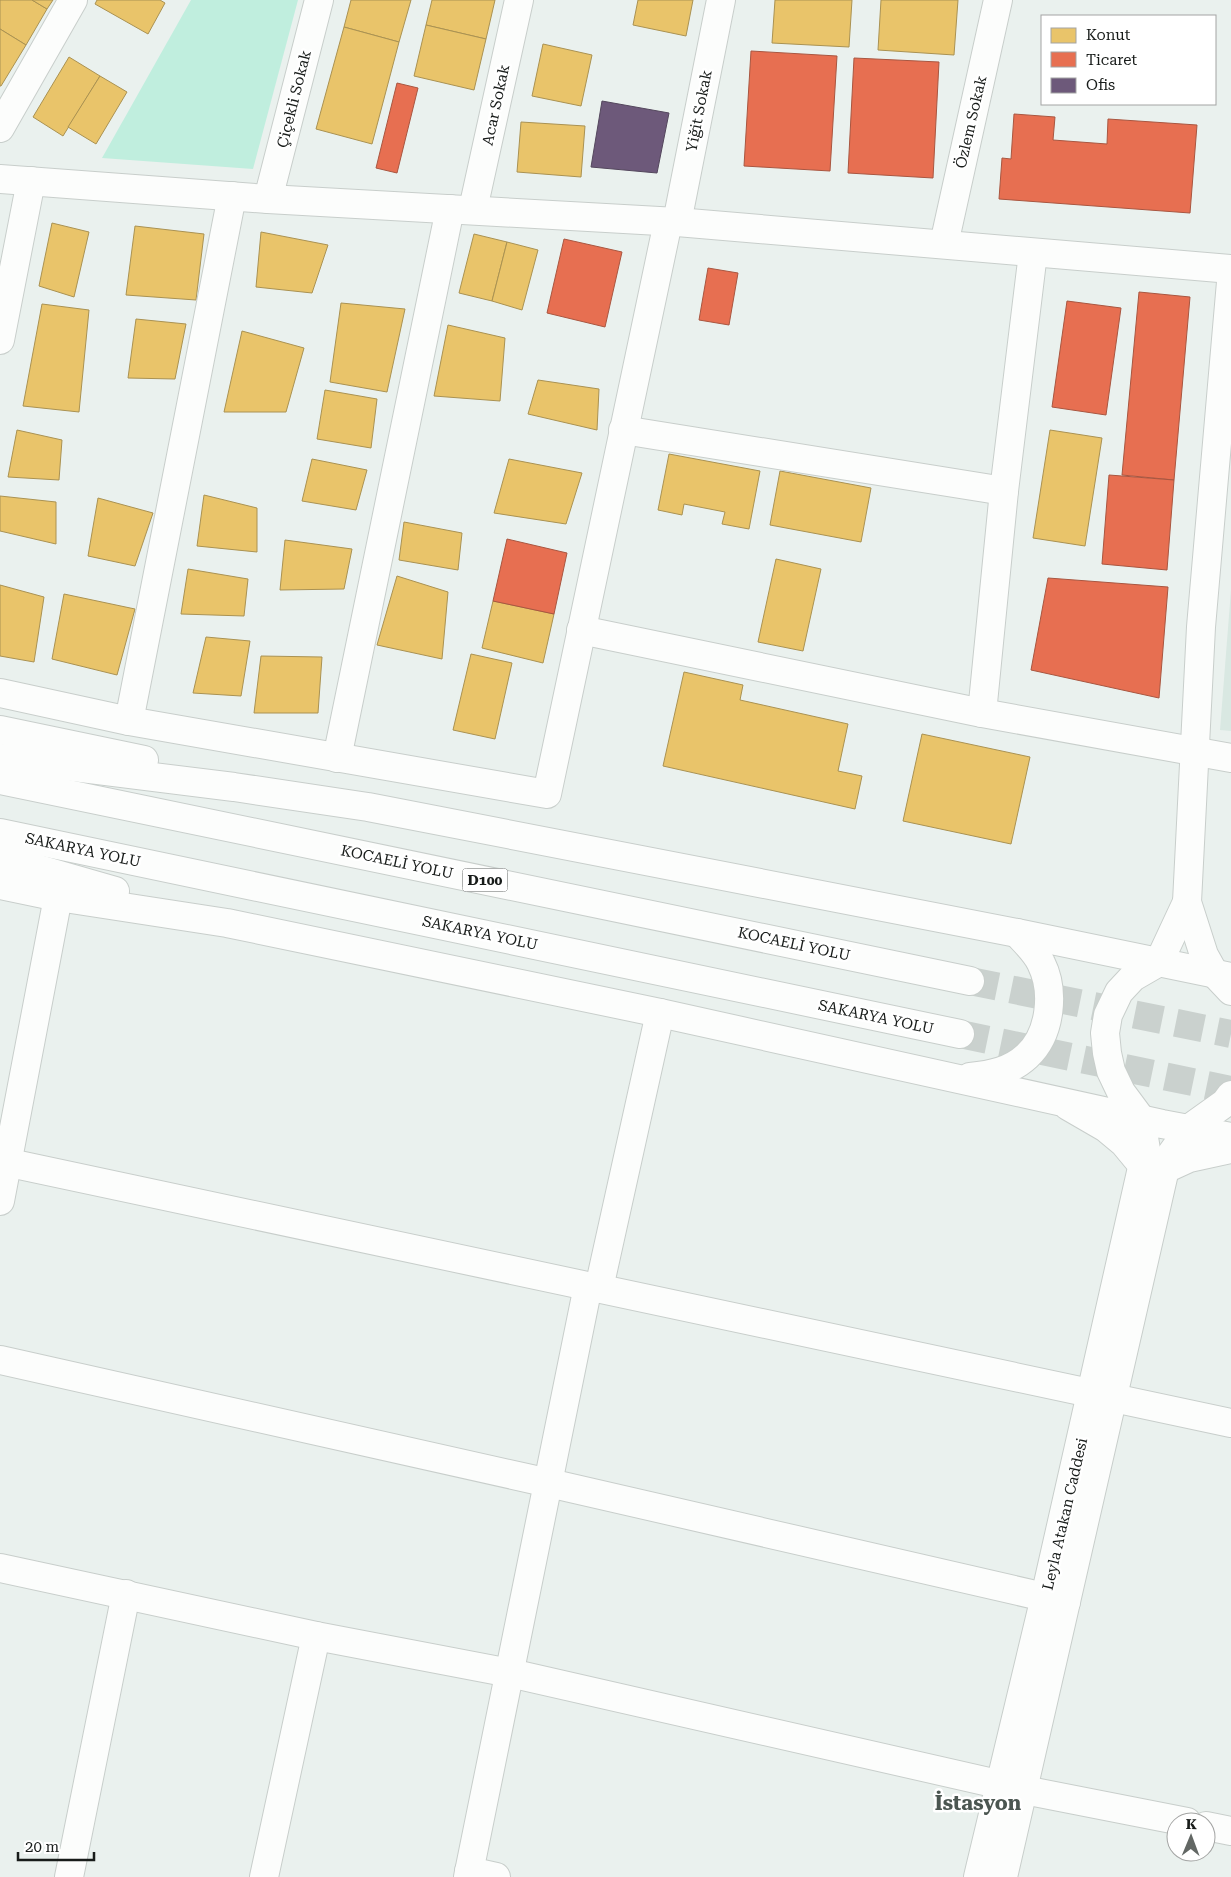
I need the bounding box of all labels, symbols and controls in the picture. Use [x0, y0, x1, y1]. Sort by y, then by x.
legend [1041, 15, 1216, 105]
text: Konut [1086, 26, 1131, 44]
street label: Çiçekli Sokak [273, 48, 315, 150]
text: Ticaret [1086, 51, 1138, 69]
street label: Acar Sokak [479, 62, 513, 147]
street label: Yiğit Sokak [682, 68, 716, 154]
street label: Özlem Sokak [952, 73, 991, 170]
text: Ofis [1086, 76, 1115, 94]
street label: SAKARYA YOLU [24, 829, 142, 871]
street label: KOCAELİ YOLU [339, 841, 455, 883]
road number: D100 [462, 868, 508, 892]
street label: SAKARYA YOLU [421, 912, 539, 954]
street label: KOCAELİ YOLU [736, 923, 852, 965]
street label: SAKARYA YOLU [817, 996, 935, 1038]
street label: Leyla Atakan Caddesi [1039, 1436, 1091, 1592]
district label: İstasyon [935, 1790, 1022, 1815]
north arrow [1166, 1812, 1216, 1862]
text: K [1186, 1816, 1197, 1832]
scale bar [18, 1830, 94, 1862]
text: 20 m [25, 1838, 60, 1856]

